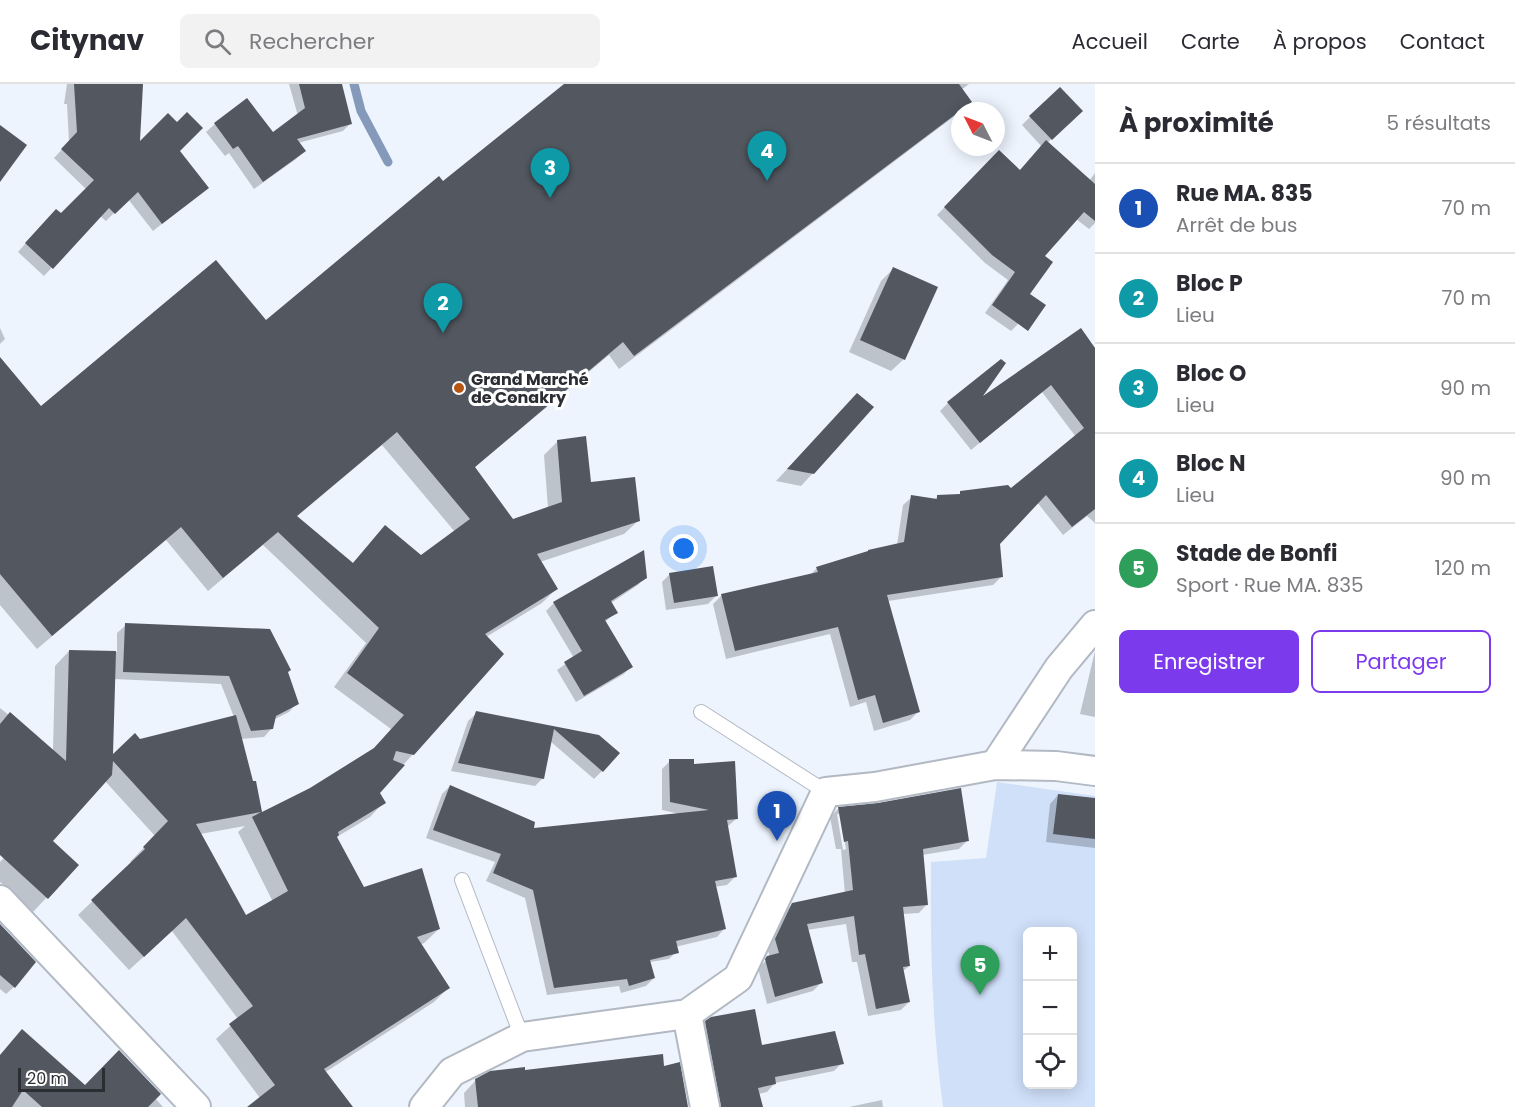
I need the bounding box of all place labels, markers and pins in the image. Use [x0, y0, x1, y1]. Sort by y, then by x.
pin: 4 [748, 132, 786, 181]
pin: 3 [530, 148, 570, 198]
pin: 2 [424, 284, 462, 333]
place label: Grand Marché de Conakry [471, 368, 589, 409]
marker: Grand Marché de Conakry [452, 381, 466, 395]
pin: 1 [758, 792, 796, 841]
pin: 5 [960, 946, 1000, 995]

